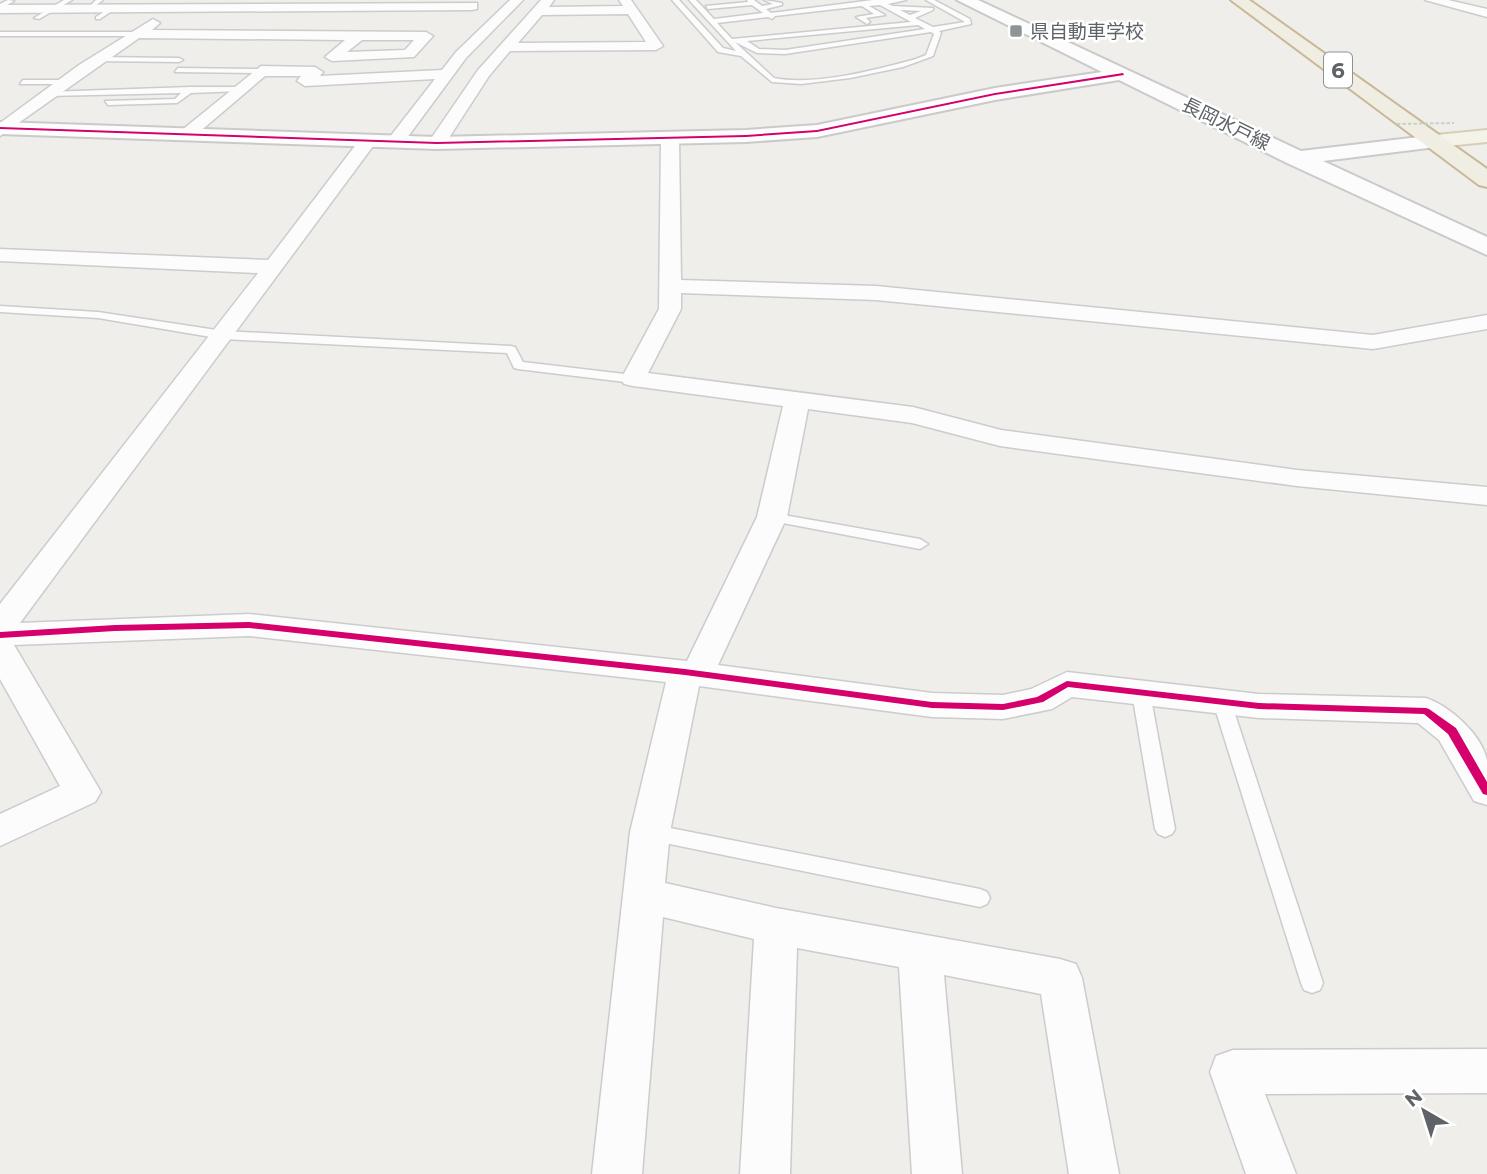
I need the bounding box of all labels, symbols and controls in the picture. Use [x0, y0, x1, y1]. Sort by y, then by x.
place label: 県自動車学校 [1030, 20, 1144, 43]
marker: 県自動車学校 [1008, 23, 1024, 39]
road number: 6 [1324, 52, 1352, 88]
street label: 長岡水戸線 [1178, 93, 1274, 155]
north arrow [1389, 1076, 1459, 1146]
text: N [1400, 1084, 1427, 1112]

